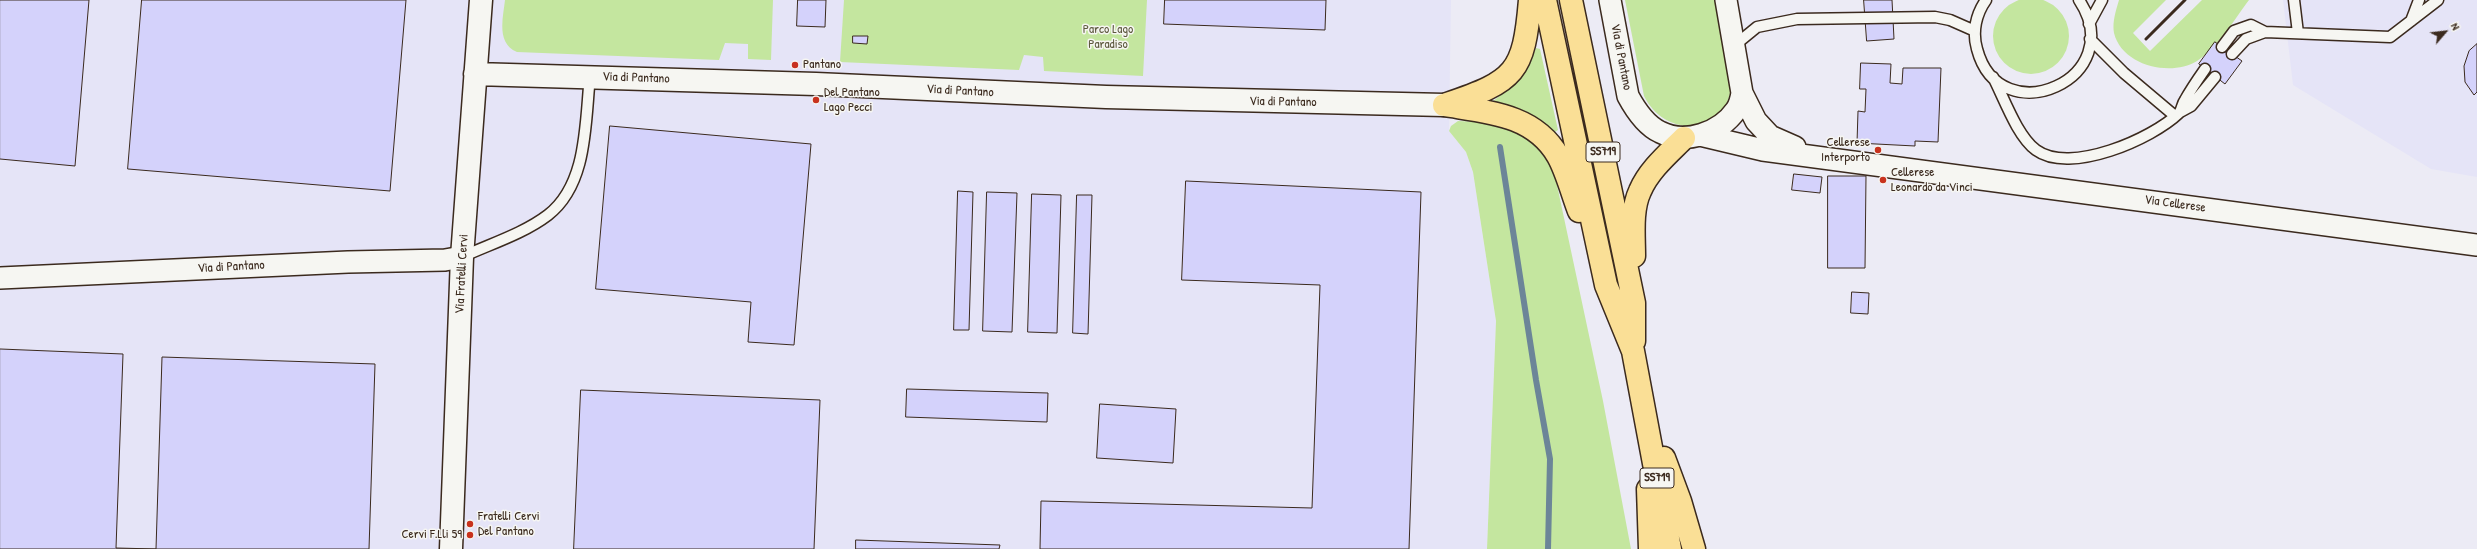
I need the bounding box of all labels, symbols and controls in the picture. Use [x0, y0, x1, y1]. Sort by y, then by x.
north arrow [2425, 12, 2465, 52]
text: N [2448, 20, 2463, 32]
park label: Parco Lago Paradiso [1083, 22, 1133, 53]
street label: Via di Pantano [1607, 23, 1635, 91]
place label: Pantano [803, 57, 841, 73]
marker: Pantano [790, 60, 800, 70]
street label: Via di Pantano [602, 69, 670, 87]
street label: Via di Pantano [926, 81, 994, 101]
place label: Del Pantano Lago Pecci [824, 85, 880, 116]
street label: Via di Pantano [1249, 94, 1317, 110]
marker: Del Pantano Lago Pecci [811, 95, 821, 105]
place label: Cellerese Interporto [1821, 135, 1870, 166]
road number: SS719 [1586, 142, 1620, 162]
marker: Cellerese Interporto [1873, 145, 1883, 155]
place label: Cellerese Leonardo da Vinci [1891, 165, 1973, 196]
marker: Cellerese Leonardo da Vinci [1878, 175, 1888, 185]
street label: Via Cellerese [2143, 192, 2207, 216]
street label: Via Fratelli Cervi [452, 234, 472, 314]
street label: Via di Pantano [197, 257, 265, 277]
road number: SS719 [1640, 468, 1674, 488]
place label: Fratelli Cervi Del Pantano [478, 509, 540, 540]
marker: Fratelli Cervi Del Pantano [465, 519, 475, 529]
place label: Cervi F.Lli 59 [401, 527, 462, 543]
marker: Cervi F.Lli 59 [465, 530, 475, 540]

